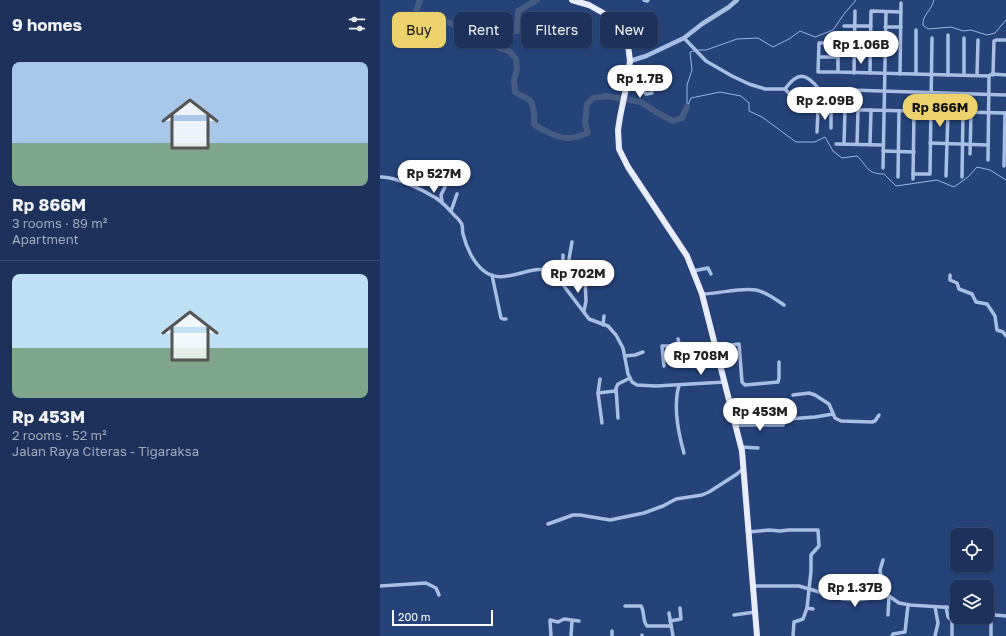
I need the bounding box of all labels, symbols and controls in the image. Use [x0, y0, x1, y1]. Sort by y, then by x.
chip: Buy [392, 12, 446, 48]
chip: Rent [454, 12, 513, 48]
chip: Filters [521, 12, 592, 48]
chip: New [600, 12, 658, 48]
icon: filters [346, 13, 368, 35]
text: 9 homes [12, 14, 82, 35]
pin: Rp 1.06B [820, 31, 902, 65]
text: Rp 1.06B [832, 36, 890, 52]
pin: Rp 1.7B [603, 65, 677, 99]
text: Rp 1.7B [616, 70, 664, 86]
pin: Rp 2.09B [784, 87, 866, 121]
icon: home [154, 88, 226, 160]
text: Rp 2.09B [796, 92, 854, 108]
pin: Rp 866M [903, 94, 977, 128]
text: Rp 866M [912, 99, 968, 115]
pin: Rp 527M [397, 160, 471, 194]
text: Rp 527M [407, 165, 461, 181]
text: Rp 866M [12, 194, 86, 215]
text: 3 rooms · 89 m² [12, 215, 107, 231]
text: Apartment [12, 231, 79, 247]
pin: Rp 702M [541, 260, 615, 294]
text: Rp 702M [550, 265, 606, 281]
icon: home [154, 300, 226, 372]
pin: Rp 708M [664, 342, 738, 376]
text: Rp 708M [673, 347, 729, 363]
pin: Rp 453M [723, 398, 797, 432]
text: Rp 453M [732, 403, 788, 419]
text: Rp 453M [12, 406, 85, 427]
text: 2 rooms · 52 m² [12, 427, 107, 443]
text: Jalan Raya Citeras - Tigaraksa [12, 443, 199, 459]
map controls [950, 528, 994, 624]
button: locate [950, 528, 994, 572]
pin: Rp 1.37B [814, 574, 896, 608]
text: Rp 1.37B [827, 579, 883, 595]
button: layers [950, 580, 994, 624]
scale bar [392, 608, 493, 627]
text: 200 m [398, 610, 431, 623]

